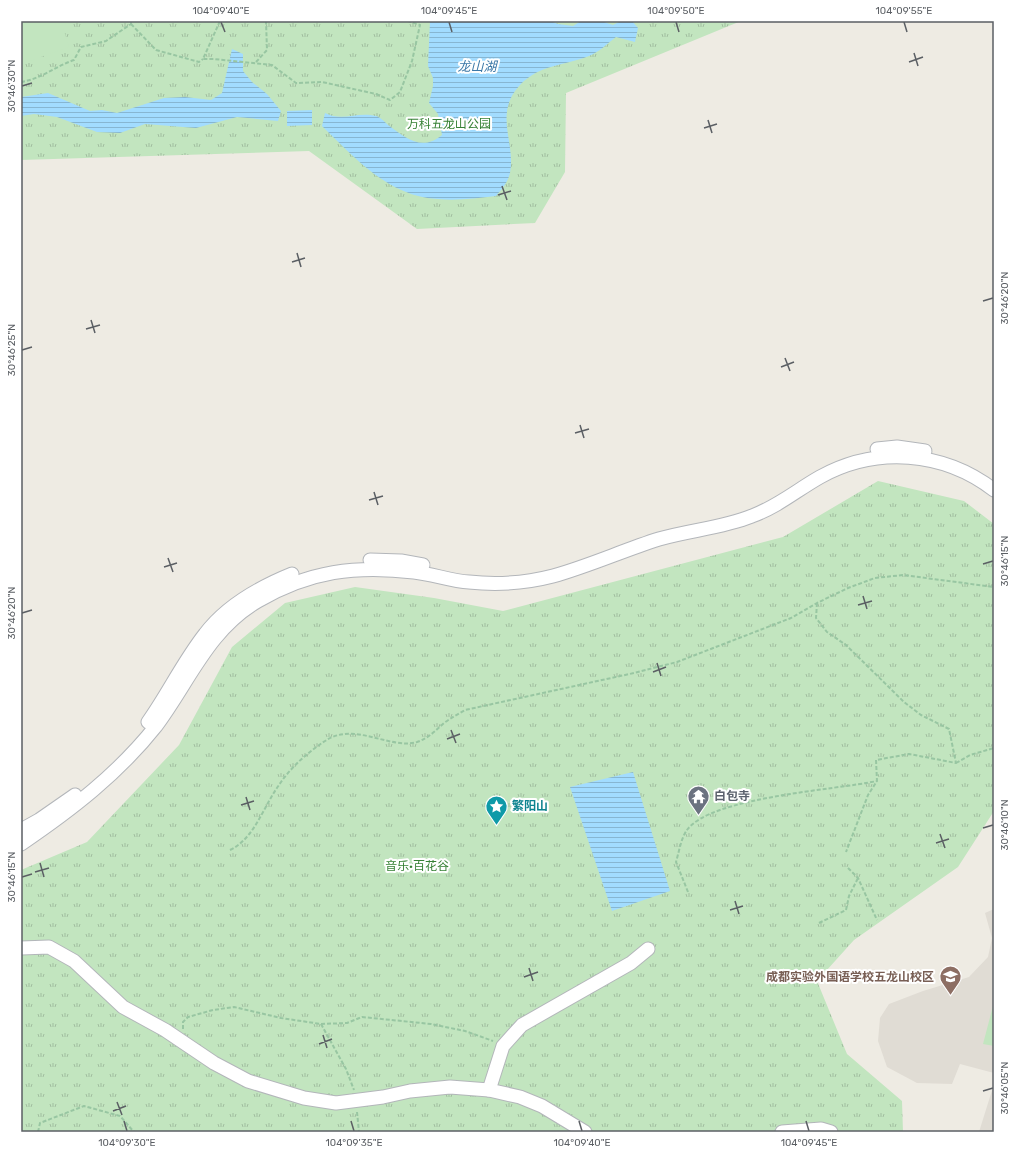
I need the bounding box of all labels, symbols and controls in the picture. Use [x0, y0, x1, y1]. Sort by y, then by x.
text: 104°09'40"E [192, 5, 250, 17]
text: 104°09'45"E [421, 5, 477, 17]
text: 104°09'50"E [647, 5, 705, 17]
text: 104°09'55"E [876, 5, 932, 17]
text: 30°46'30"N [6, 59, 18, 112]
water label: 龙山湖 [457, 59, 498, 74]
park label: 万科五龙山公园 [407, 117, 491, 131]
text: 30°46'20"N [999, 272, 1011, 324]
text: 30°46'25"N [6, 324, 18, 376]
text: 30°46'15"N [999, 536, 1011, 586]
text: 30°46'20"N [6, 587, 18, 639]
temple icon: 白包寺 [686, 783, 712, 816]
place label: 白包寺 [714, 789, 750, 803]
place icon: 繁阳山 [483, 793, 509, 826]
place label: 繁阳山 [512, 799, 548, 813]
text: 30°46'10"N [999, 799, 1011, 851]
text: 30°46'15"N [6, 852, 18, 902]
park label: 音乐·百花谷 [385, 859, 449, 873]
school or university icon: 成都实验外国语学校五龙山校区 [937, 964, 963, 997]
place label: 成都实验外国语学校五龙山校区 [766, 970, 934, 984]
text: 30°46'05"N [999, 1062, 1011, 1114]
text: 104°09'30"E [98, 1137, 156, 1149]
text: 104°09'35"E [326, 1137, 382, 1149]
text: 104°09'40"E [553, 1137, 611, 1149]
text: 104°09'45"E [781, 1137, 837, 1149]

